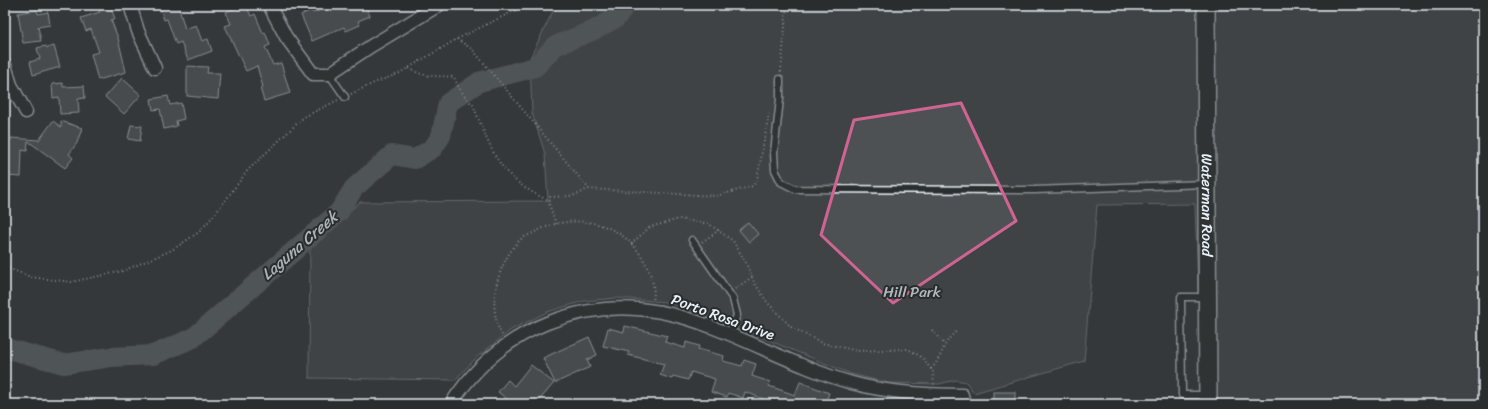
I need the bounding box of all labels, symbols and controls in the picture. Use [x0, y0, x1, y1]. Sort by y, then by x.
street label: Waterman Road [1194, 154, 1220, 258]
water label: Laguna Creek [254, 202, 346, 287]
park label: Hill Park [883, 279, 942, 305]
street label: Porto Rosa Drive [668, 286, 778, 348]

